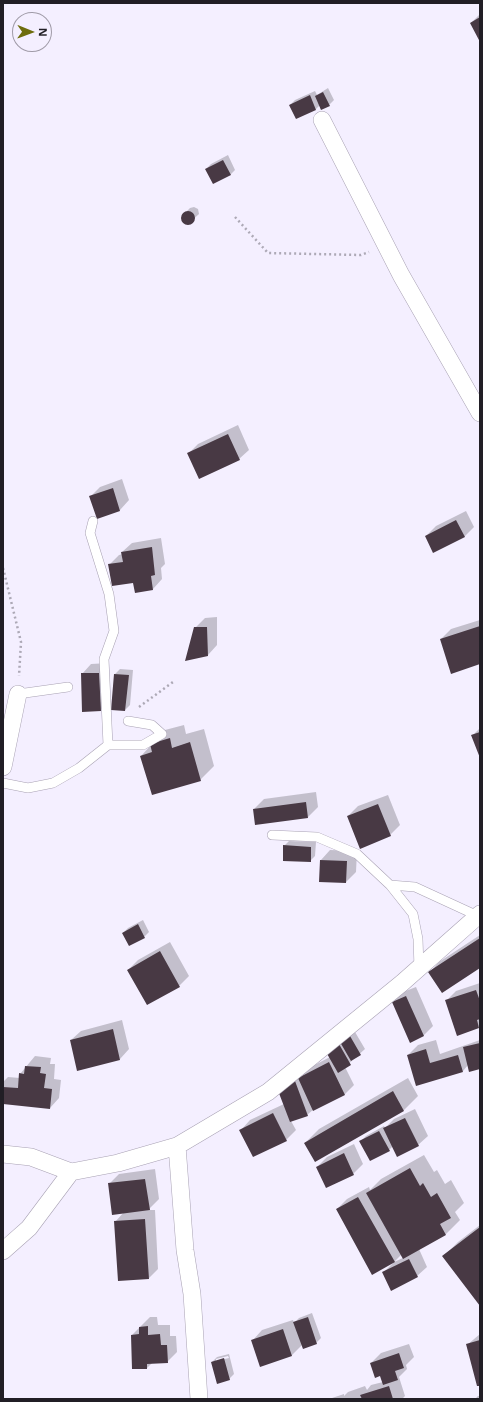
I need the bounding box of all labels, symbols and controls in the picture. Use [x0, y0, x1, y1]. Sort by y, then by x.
north arrow [12, 12, 52, 52]
text: N [36, 28, 51, 37]

